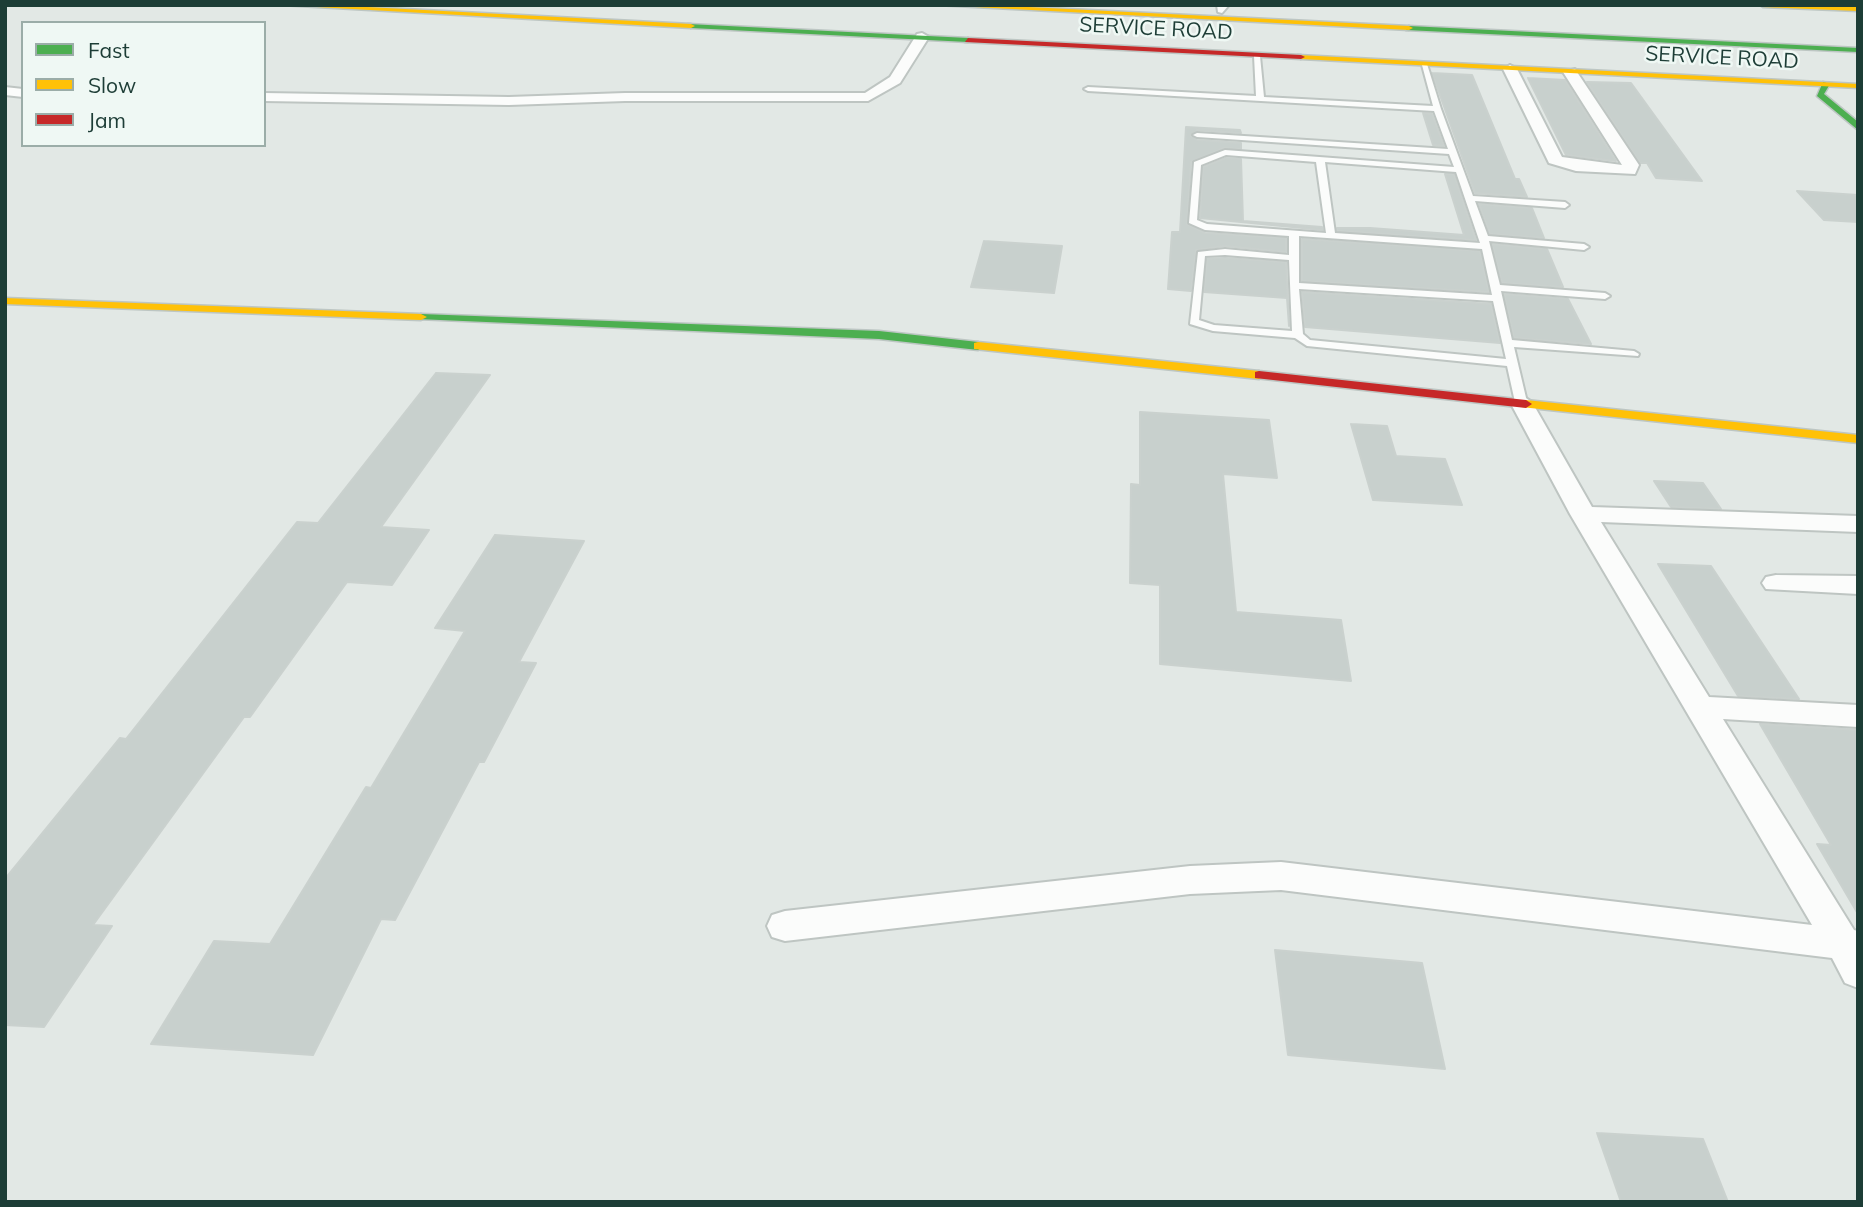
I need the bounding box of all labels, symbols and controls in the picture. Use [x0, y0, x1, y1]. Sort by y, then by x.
street label: SERVICE ROAD [1079, 12, 1233, 46]
legend [21, 21, 266, 147]
text: Fast [88, 37, 130, 63]
street label: SERVICE ROAD [1645, 41, 1799, 75]
text: Slow [88, 72, 136, 98]
text: Jam [88, 107, 126, 133]

